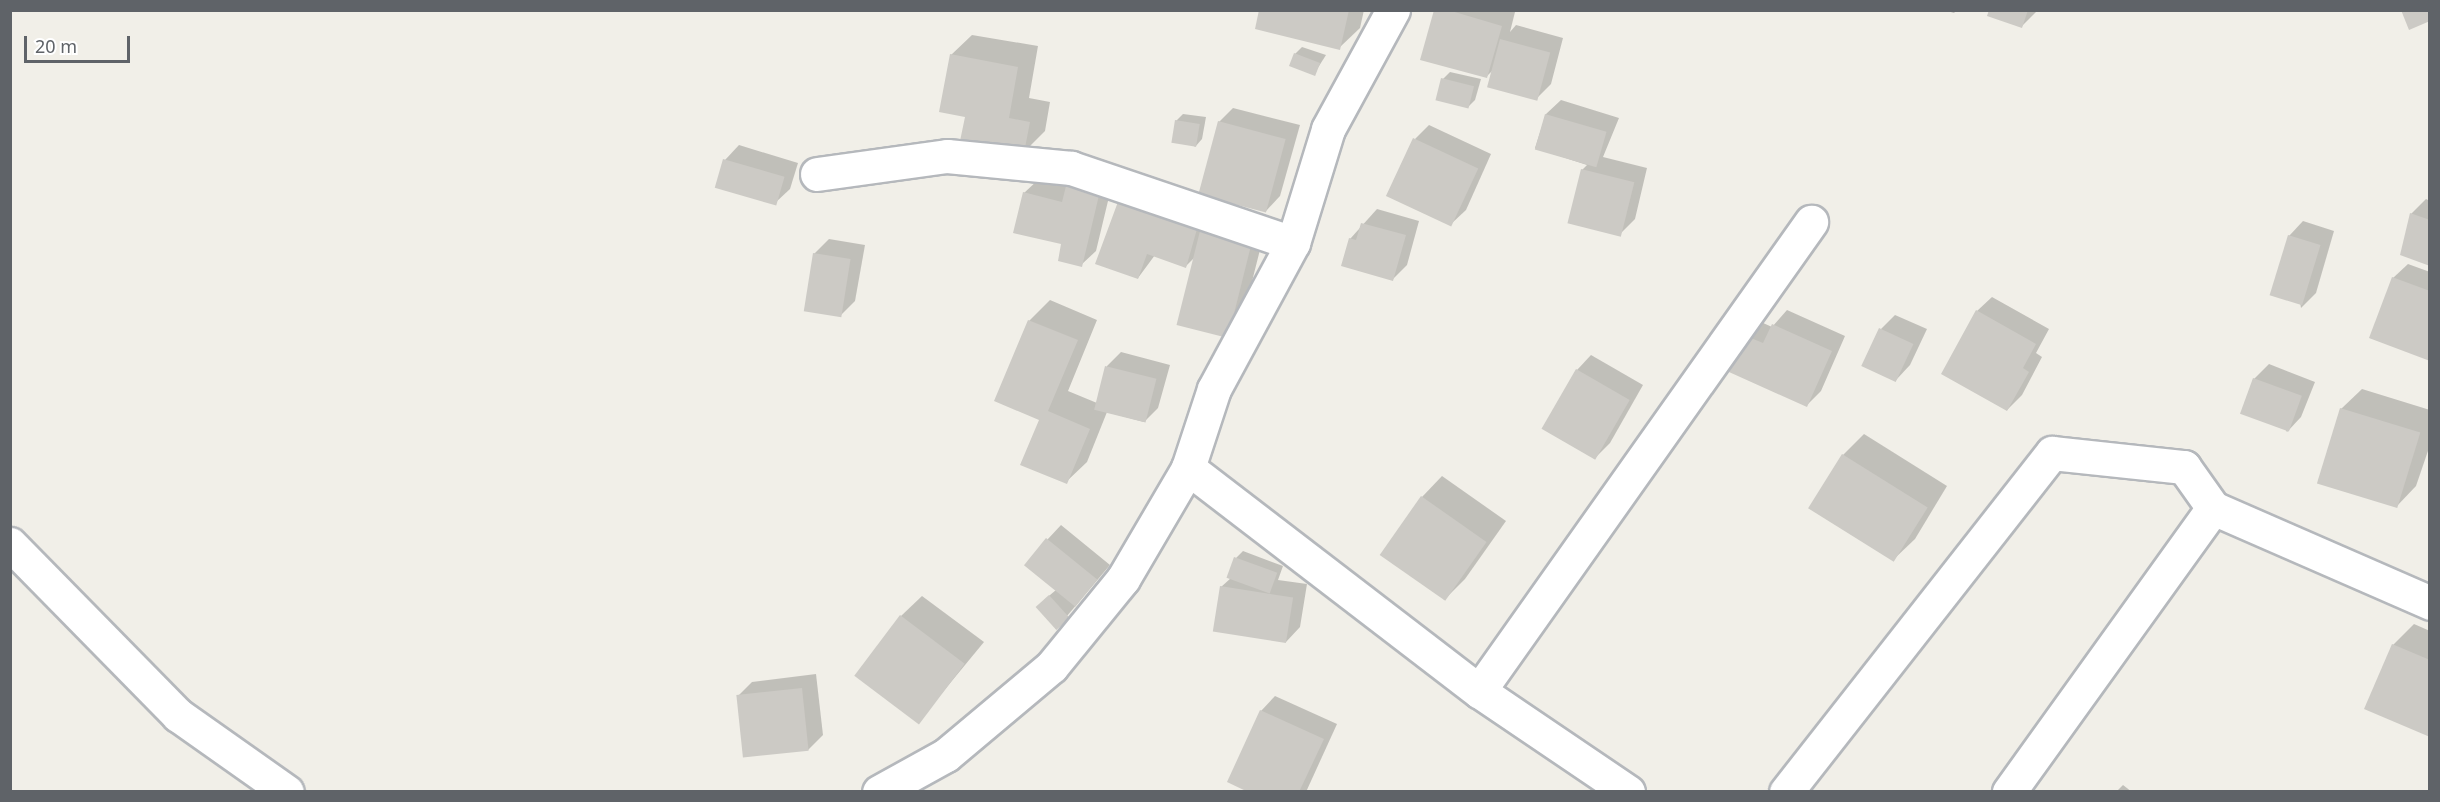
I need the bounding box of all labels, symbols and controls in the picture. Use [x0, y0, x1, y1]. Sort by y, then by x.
scale bar [27, 24, 134, 62]
text: 20 m [35, 34, 77, 58]

